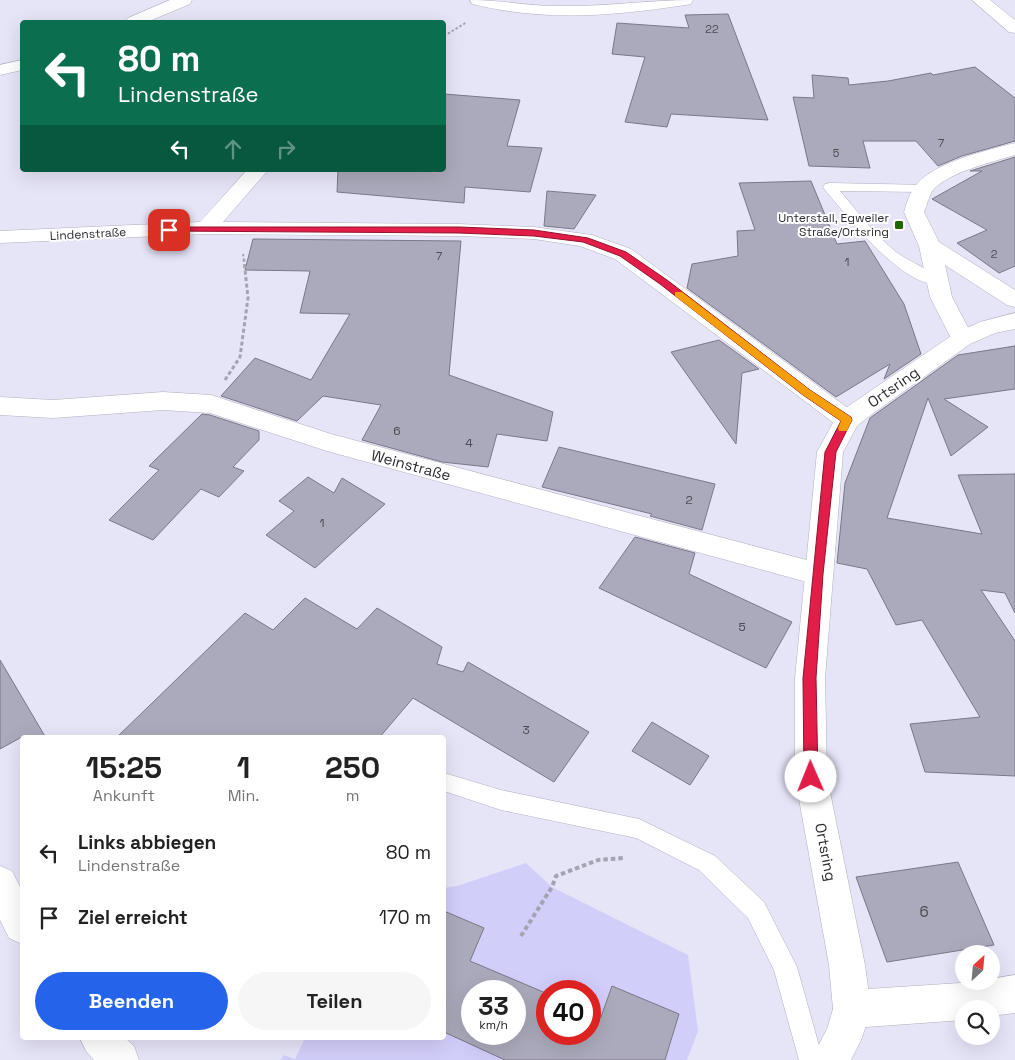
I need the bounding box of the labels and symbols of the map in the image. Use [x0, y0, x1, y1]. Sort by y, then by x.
house number: 22 [705, 22, 719, 36]
house number: 7 [938, 136, 944, 150]
house number: 5 [833, 146, 840, 160]
pin [148, 209, 190, 251]
place label: Unterstall, Egweiler Straße/Ortsring [778, 210, 889, 240]
marker: Unterstall, Egweiler Straße/Ortsring [893, 219, 905, 231]
street label: Lindenstraße [49, 224, 127, 244]
house number: 2 [991, 247, 998, 261]
house number: 7 [436, 249, 442, 263]
house number: 1 [844, 254, 850, 270]
street label: Ortsring [864, 362, 922, 412]
house number: 6 [393, 423, 401, 439]
house number: 4 [465, 435, 473, 451]
street label: Weinstraße [369, 445, 453, 485]
house number: 2 [685, 492, 693, 508]
house number: 1 [319, 515, 325, 531]
house number: 5 [738, 619, 746, 635]
house number: 3 [522, 722, 530, 738]
position arrow [784, 750, 836, 802]
street label: Ortsring [811, 821, 841, 883]
house number: 6 [919, 902, 929, 921]
north arrow [955, 945, 1000, 990]
speed limit sign: 40 [536, 980, 601, 1045]

